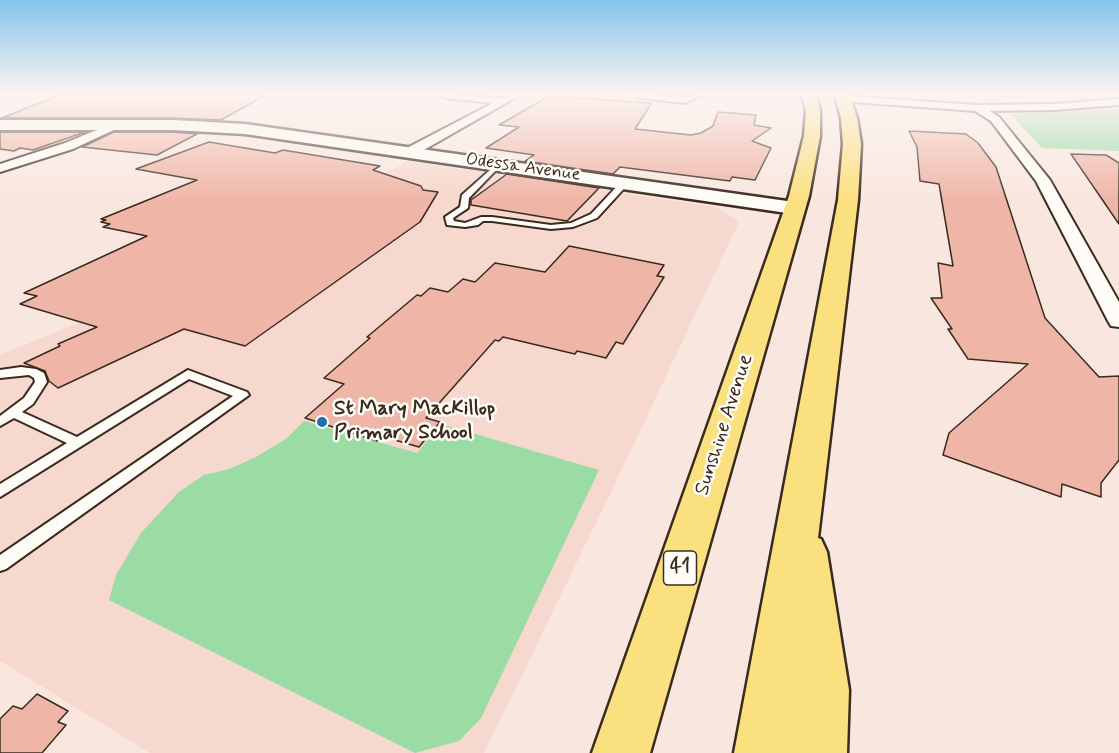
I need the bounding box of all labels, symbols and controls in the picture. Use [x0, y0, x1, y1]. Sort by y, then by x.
street label: Odessa Avenue [464, 149, 582, 187]
street label: Sunshine Avenue [690, 351, 760, 499]
place label: St Mary MacKillop Primary School [334, 397, 495, 447]
marker: St Mary MacKillop Primary School [315, 415, 329, 429]
road number: 41 [664, 551, 696, 585]

